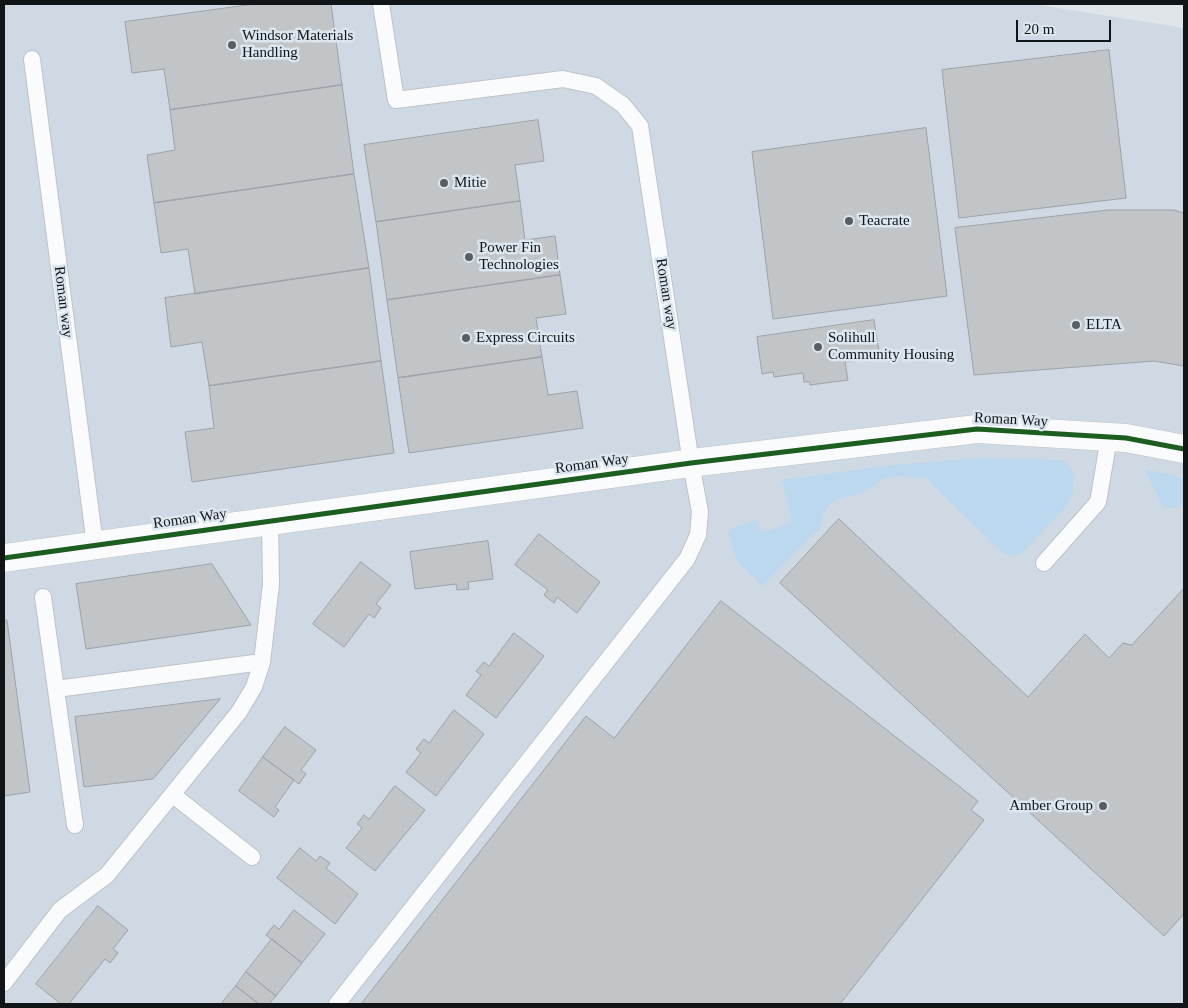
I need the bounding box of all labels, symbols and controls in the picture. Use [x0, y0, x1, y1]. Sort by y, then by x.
scale bar [1018, 10, 1113, 42]
text: 20 m [1024, 21, 1054, 37]
place label: Windsor Materials Handling [242, 27, 353, 62]
marker: Windsor Materials Handling [226, 39, 238, 51]
place label: Mitie [454, 174, 486, 192]
marker: Mitie [438, 177, 450, 189]
place label: Teacrate [859, 212, 910, 230]
marker: Teacrate [843, 215, 855, 227]
place label: Power Fin Technologies [479, 239, 559, 274]
marker: Power Fin Technologies [463, 251, 475, 263]
street label: Roman way [651, 257, 681, 331]
street label: Roman way [50, 265, 76, 339]
place label: ELTA [1086, 316, 1122, 334]
marker: ELTA [1070, 319, 1082, 331]
place label: Express Circuits [476, 329, 575, 347]
place label: Solihull Community Housing [828, 329, 954, 364]
marker: Express Circuits [460, 332, 472, 344]
marker: Solihull Community Housing [812, 341, 824, 353]
street label: Roman Way [973, 409, 1049, 431]
street label: Roman Way [554, 450, 630, 478]
street label: Roman Way [152, 505, 228, 533]
place label: Amber Group [1009, 797, 1093, 815]
marker: Amber Group [1097, 800, 1109, 812]

